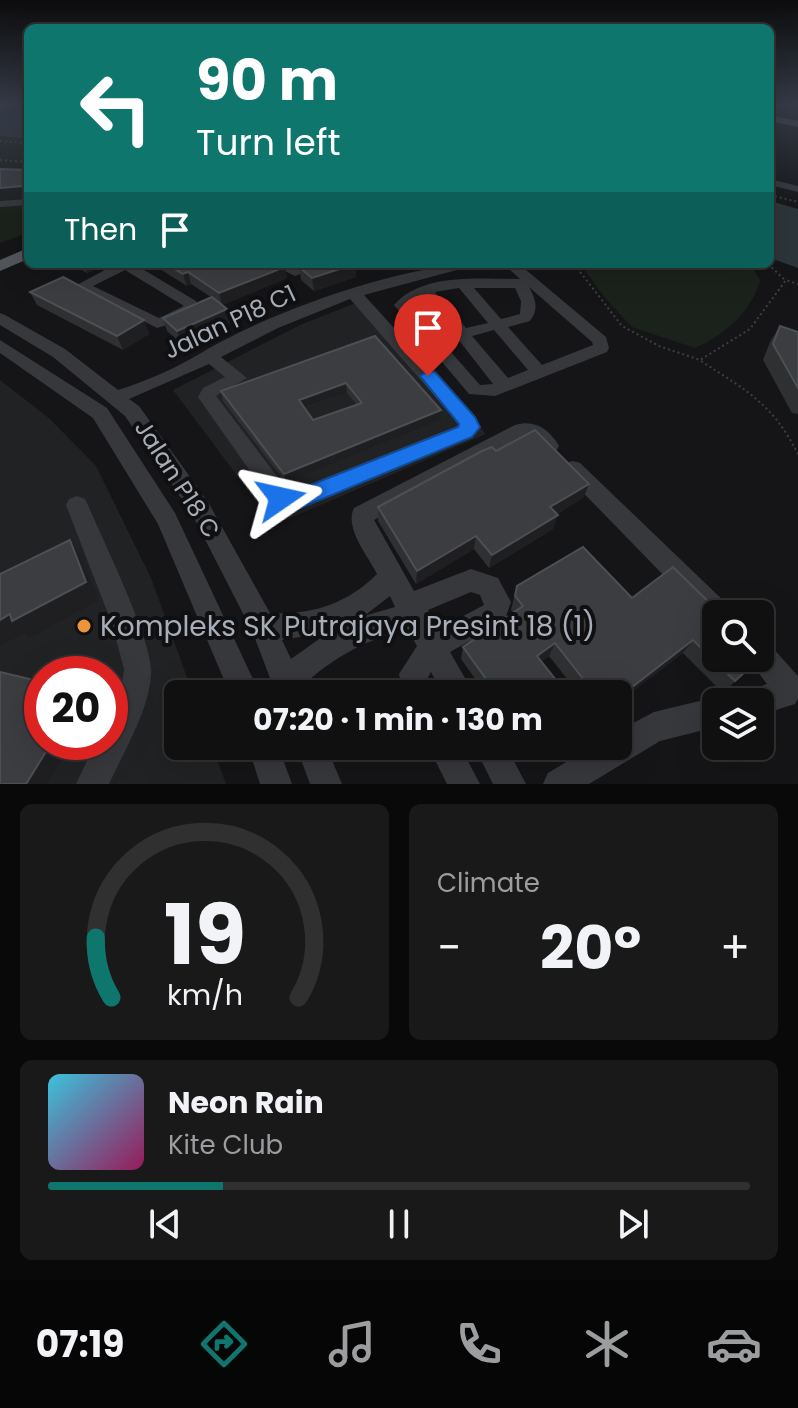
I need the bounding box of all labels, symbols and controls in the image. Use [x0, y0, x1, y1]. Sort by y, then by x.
text: 90 m [196, 41, 338, 120]
icon: left [64, 56, 168, 160]
text: Turn left [196, 117, 341, 168]
text: Then [64, 208, 137, 251]
icon: arrive [153, 208, 197, 252]
street label: Jalan P18 C1 [158, 277, 301, 367]
pin [394, 294, 462, 376]
icon: arrive [406, 306, 450, 350]
street label: Jalan P18 C [127, 413, 228, 544]
position arrow [239, 456, 323, 540]
map controls [702, 600, 774, 760]
button: search [702, 600, 774, 672]
place label: Kompleks SK Putrajaya Presint 18 (1) [100, 607, 595, 646]
marker: Kompleks SK Putrajaya Presint 18 (1) [75, 617, 93, 635]
speed limit sign: 20 [24, 656, 128, 760]
button: layers [702, 688, 774, 760]
text: 07:20 · 1 min · 130 m [253, 698, 543, 741]
text: Climate [437, 865, 540, 901]
text: 19 [163, 877, 246, 993]
text: 20° [540, 906, 641, 990]
text: − [437, 917, 461, 978]
text: + [720, 917, 750, 978]
text: km/h [166, 975, 243, 1015]
text: Neon Rain [168, 1081, 324, 1124]
text: Kite Club [168, 1127, 283, 1163]
icon: previous [143, 1202, 187, 1246]
icon: pause [377, 1202, 421, 1246]
icon: next [611, 1202, 655, 1246]
icon: directions [196, 1316, 252, 1372]
icon: music [324, 1316, 380, 1372]
icon: phone [451, 1316, 507, 1372]
icon: climate [579, 1316, 635, 1372]
icon: car [706, 1316, 762, 1372]
text: 07:19 [36, 1319, 124, 1370]

